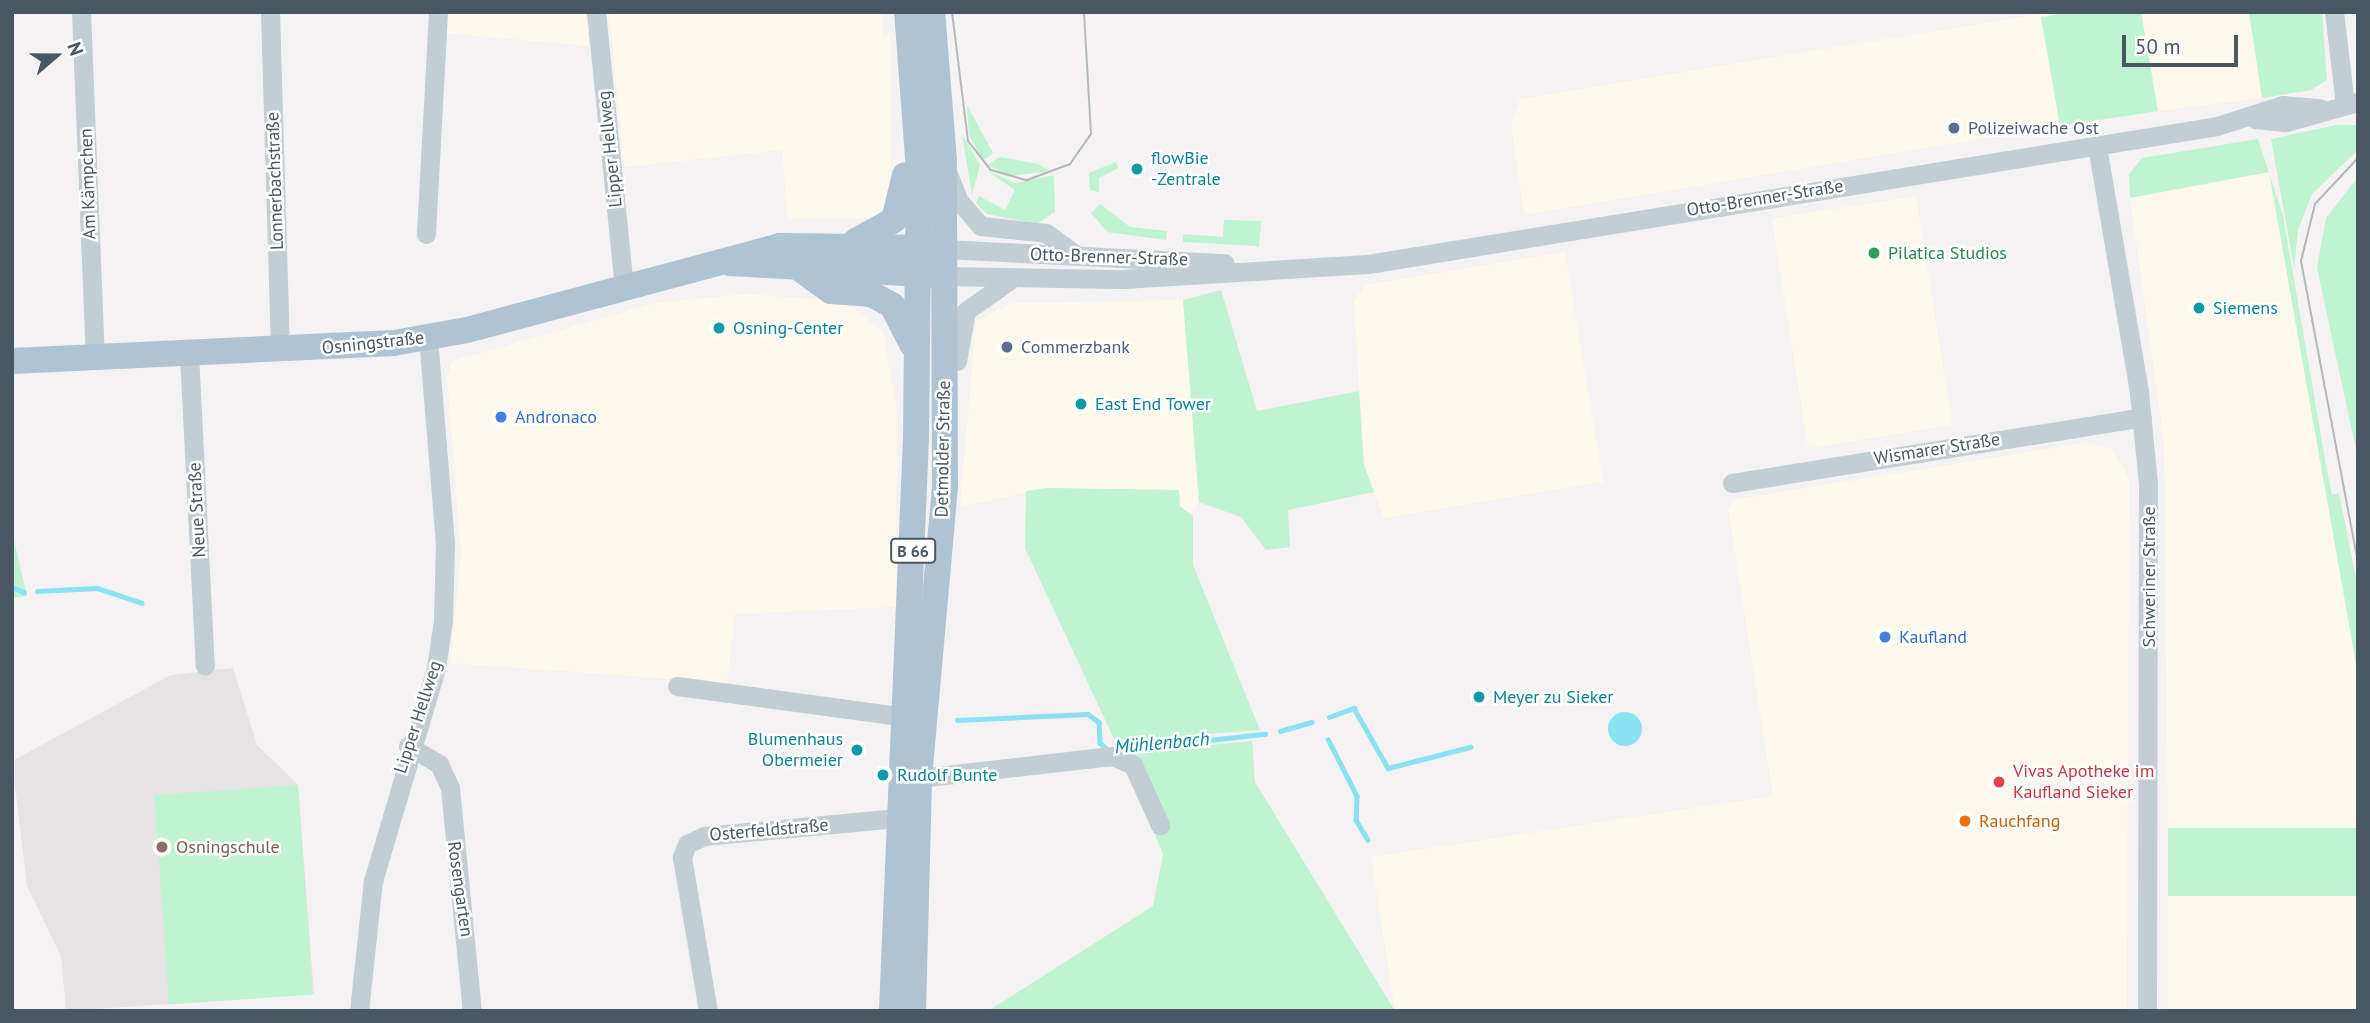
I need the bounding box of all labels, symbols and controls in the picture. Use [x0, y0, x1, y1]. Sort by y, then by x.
north arrow [21, 21, 91, 91]
scale bar [2125, 21, 2240, 65]
text: 50 m [2135, 33, 2181, 60]
text: N [62, 39, 89, 59]
street label: Lipper Hellweg [593, 90, 627, 208]
street label: Lonnerbachstraße [262, 112, 288, 250]
place label: Polizeiwache Ost [1968, 117, 2099, 139]
marker: Polizeiwache Ost [1946, 120, 1962, 136]
street label: Am Kämpchen [75, 128, 101, 240]
place label: flowBie -Zentrale [1151, 148, 1221, 190]
marker: flowBie -Zentrale [1129, 161, 1145, 177]
street label: Otto-Brenner-Straße [1685, 175, 1845, 221]
place label: Pilatica Studios [1888, 242, 2007, 264]
street label: Otto-Brenner-Straße [1030, 243, 1188, 271]
marker: Pilatica Studios [1866, 245, 1882, 261]
place label: Siemens [2213, 297, 2278, 319]
marker: Siemens [2191, 300, 2207, 316]
place label: Osning-Center [733, 317, 843, 339]
marker: Osning-Center [711, 320, 727, 336]
street label: Osningstraße [321, 327, 425, 359]
place label: Commerzbank [1021, 336, 1130, 358]
marker: Commerzbank [999, 339, 1015, 355]
street label: Detmolder Straße [931, 380, 955, 518]
place label: East End Tower [1095, 393, 1211, 415]
marker: East End Tower [1073, 396, 1089, 412]
place label: Andronaco [515, 406, 597, 428]
marker: Andronaco [493, 409, 509, 425]
street label: Wismarer Straße [1872, 428, 2002, 470]
street label: Neue Straße [184, 462, 210, 558]
street label: Schweriner Straße [2138, 506, 2160, 648]
road number: B 66 [888, 538, 937, 564]
place label: Kaufland [1899, 626, 1967, 648]
marker: Kaufland [1877, 629, 1893, 645]
street label: Lipper Hellweg [390, 658, 446, 776]
place label: Meyer zu Sieker [1493, 686, 1614, 708]
marker: Meyer zu Sieker [1471, 689, 1487, 705]
water label: Mühlenbach [1114, 727, 1210, 759]
place label: Blumenhaus Obermeier [748, 729, 843, 772]
marker: Blumenhaus Obermeier [849, 742, 865, 758]
place label: Vivas Apotheke im Kaufland Sieker [2013, 761, 2155, 804]
place label: Rudolf Bunte [897, 764, 997, 786]
marker: Rudolf Bunte [875, 767, 891, 783]
marker: Vivas Apotheke im Kaufland Sieker [1991, 774, 2007, 790]
place label: Rauchfang [1979, 810, 2060, 832]
marker: Rauchfang [1957, 813, 1973, 829]
street label: Osterfeldstraße [709, 814, 829, 846]
place label: Osningschule [176, 836, 280, 858]
marker: Osningschule [154, 839, 170, 855]
street label: Rosengarten [443, 840, 477, 938]

